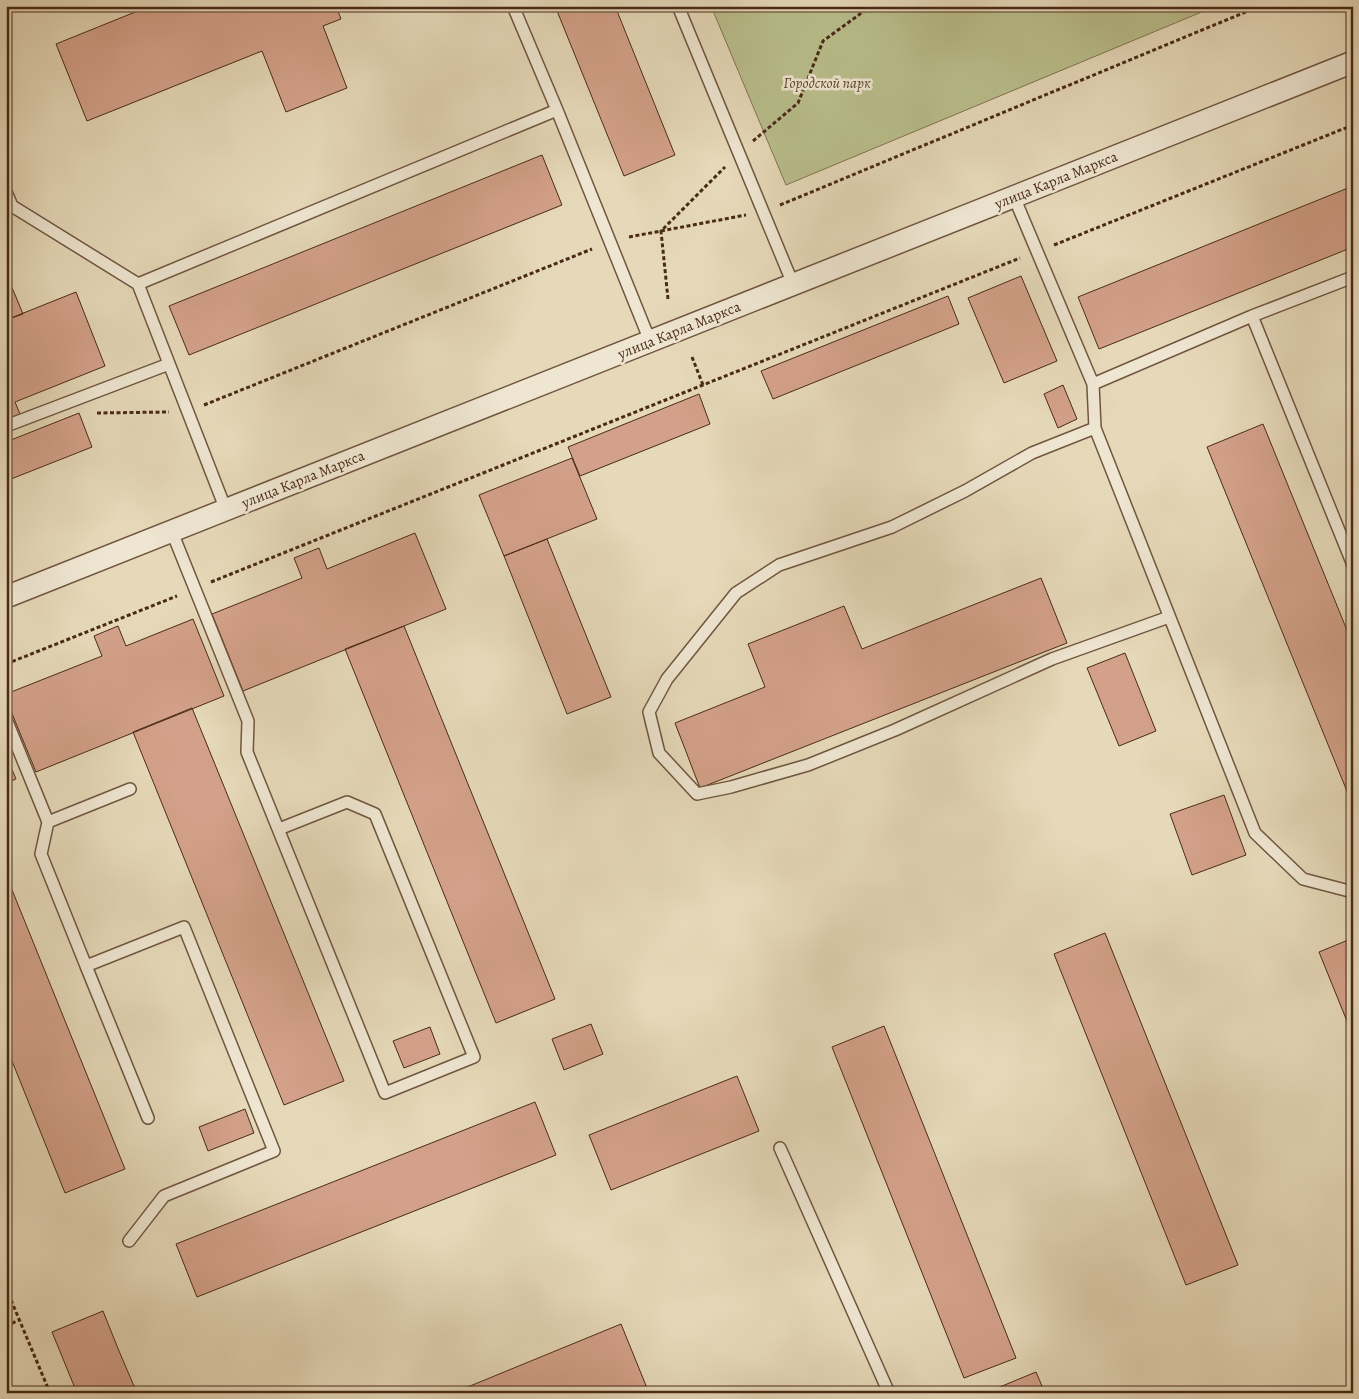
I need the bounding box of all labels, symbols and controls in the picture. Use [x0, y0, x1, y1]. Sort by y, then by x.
park label: Городской парк [783, 73, 871, 93]
street label: улица Карла Маркса [991, 146, 1121, 214]
street label: улица Карла Маркса [614, 296, 744, 364]
street label: улица Карла Маркса [238, 445, 368, 513]

